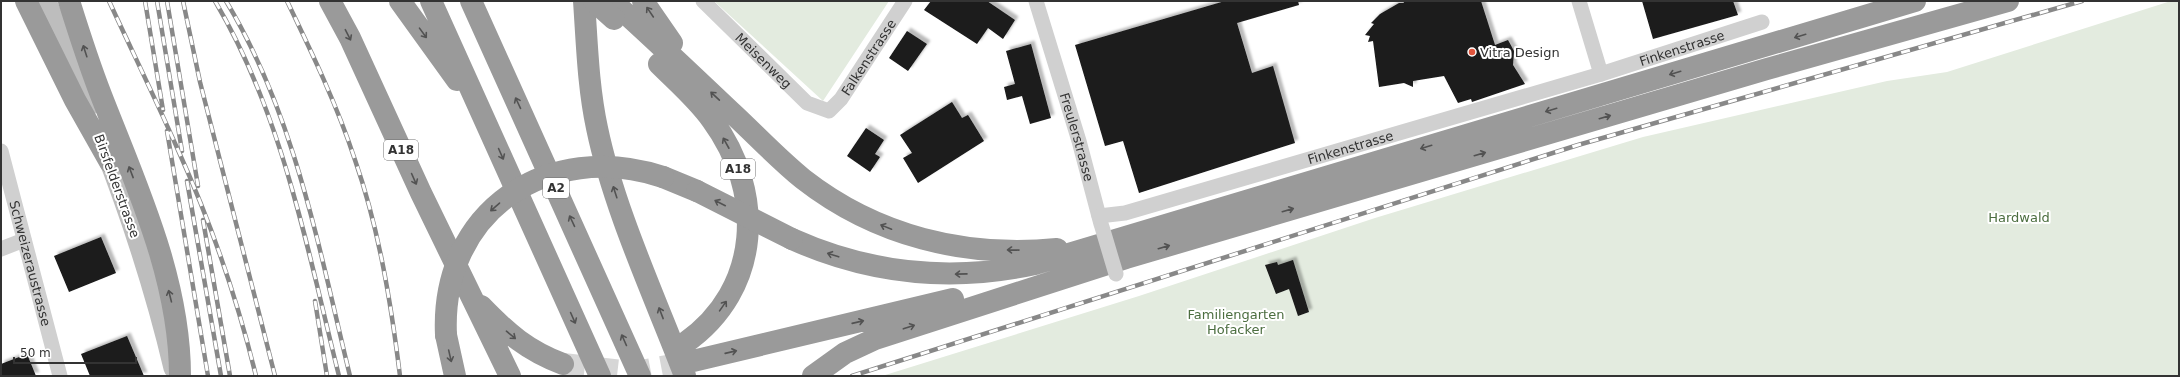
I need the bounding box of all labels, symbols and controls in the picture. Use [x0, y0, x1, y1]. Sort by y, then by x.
one-way arrow [646, 7, 654, 18]
street label: Falkenstrasse [838, 16, 899, 98]
one-way arrow [419, 27, 427, 38]
street label: Finkenstrasse [1637, 27, 1726, 69]
one-way arrow [345, 29, 353, 41]
street label: Meisenweg [732, 30, 795, 91]
one-way arrow [1794, 33, 1807, 40]
one-way arrow [81, 44, 88, 57]
place label: Vitra Design [1480, 45, 1560, 60]
marker: Vitra Design [1467, 47, 1477, 57]
one-way arrow [1669, 70, 1682, 77]
street label: Freulerstrasse [1057, 91, 1097, 183]
one-way arrow [710, 92, 720, 101]
one-way arrow [514, 98, 521, 110]
one-way arrow [1544, 107, 1557, 114]
one-way arrow [1598, 113, 1611, 120]
street label: Finkenstrasse [1306, 128, 1395, 167]
street label: Birsfelderstrasse [91, 132, 143, 240]
one-way arrow [722, 137, 729, 149]
road number: A18 [384, 140, 418, 160]
one-way arrow [1420, 144, 1433, 151]
one-way arrow [498, 148, 505, 160]
one-way arrow [1473, 150, 1486, 157]
road number: A18 [721, 159, 755, 179]
one-way arrow [127, 167, 135, 179]
one-way arrow [411, 172, 418, 184]
road number: A2 [543, 178, 569, 198]
one-way arrow [611, 186, 618, 199]
one-way arrow [714, 198, 726, 206]
street label: Schweizeraustrasse [7, 199, 54, 328]
one-way arrow [490, 202, 501, 211]
one-way arrow [1282, 206, 1295, 213]
park label: Hardwald [1988, 210, 2050, 225]
one-way arrow [568, 216, 575, 228]
one-way arrow [880, 223, 892, 231]
one-way arrow [1157, 243, 1170, 250]
one-way arrow [1007, 246, 1020, 254]
one-way arrow [827, 251, 840, 258]
one-way arrow [955, 270, 968, 278]
one-way arrow [166, 290, 174, 303]
one-way arrow [719, 301, 727, 312]
park label: Familiengarten Hofacker [1188, 307, 1284, 337]
one-way arrow [657, 308, 665, 320]
one-way arrow [570, 311, 578, 323]
one-way arrow [851, 318, 864, 325]
one-way arrow [902, 323, 915, 330]
one-way arrow [506, 330, 516, 339]
one-way arrow [620, 335, 628, 347]
scale bar [14, 339, 136, 365]
text: 50 m [20, 346, 51, 360]
one-way arrow [724, 348, 737, 356]
one-way arrow [446, 349, 454, 362]

